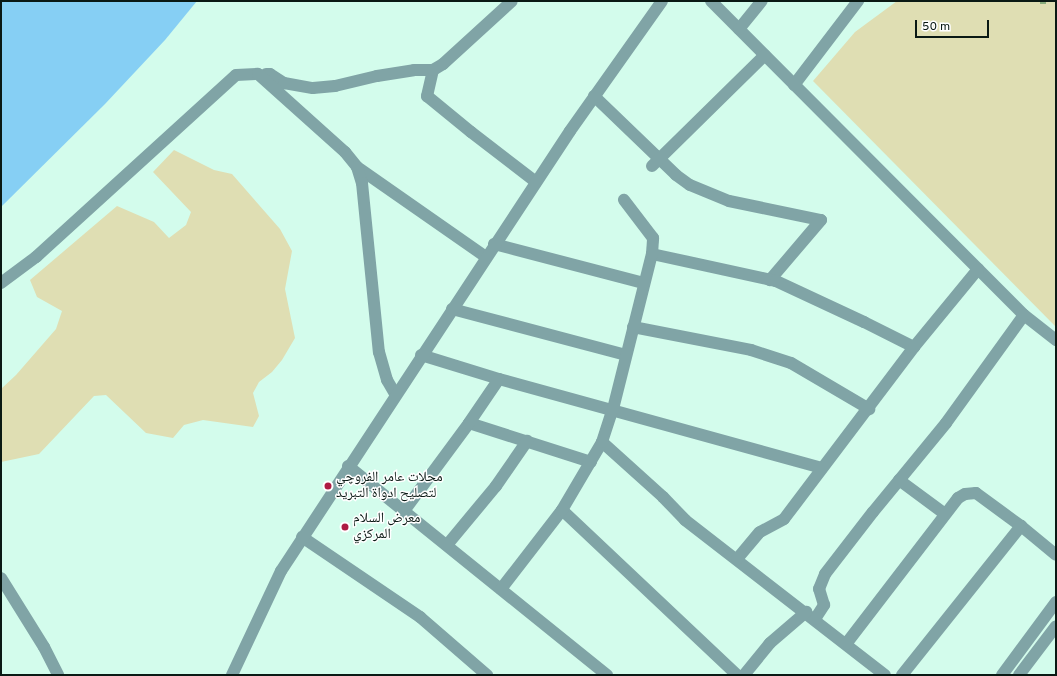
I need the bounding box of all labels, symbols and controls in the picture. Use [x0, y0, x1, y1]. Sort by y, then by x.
scale bar [917, 12, 991, 38]
text: 50 m [922, 19, 950, 35]
place label: محلات عامر الفروچي لتصليح ادواة التبريد [336, 470, 443, 502]
marker: محلات عامر الفروچي لتصليح ادواة التبريد [323, 481, 333, 491]
place label: معرض السلام المركزي [353, 511, 420, 544]
marker: معرض السلام المركزي [340, 522, 350, 532]

